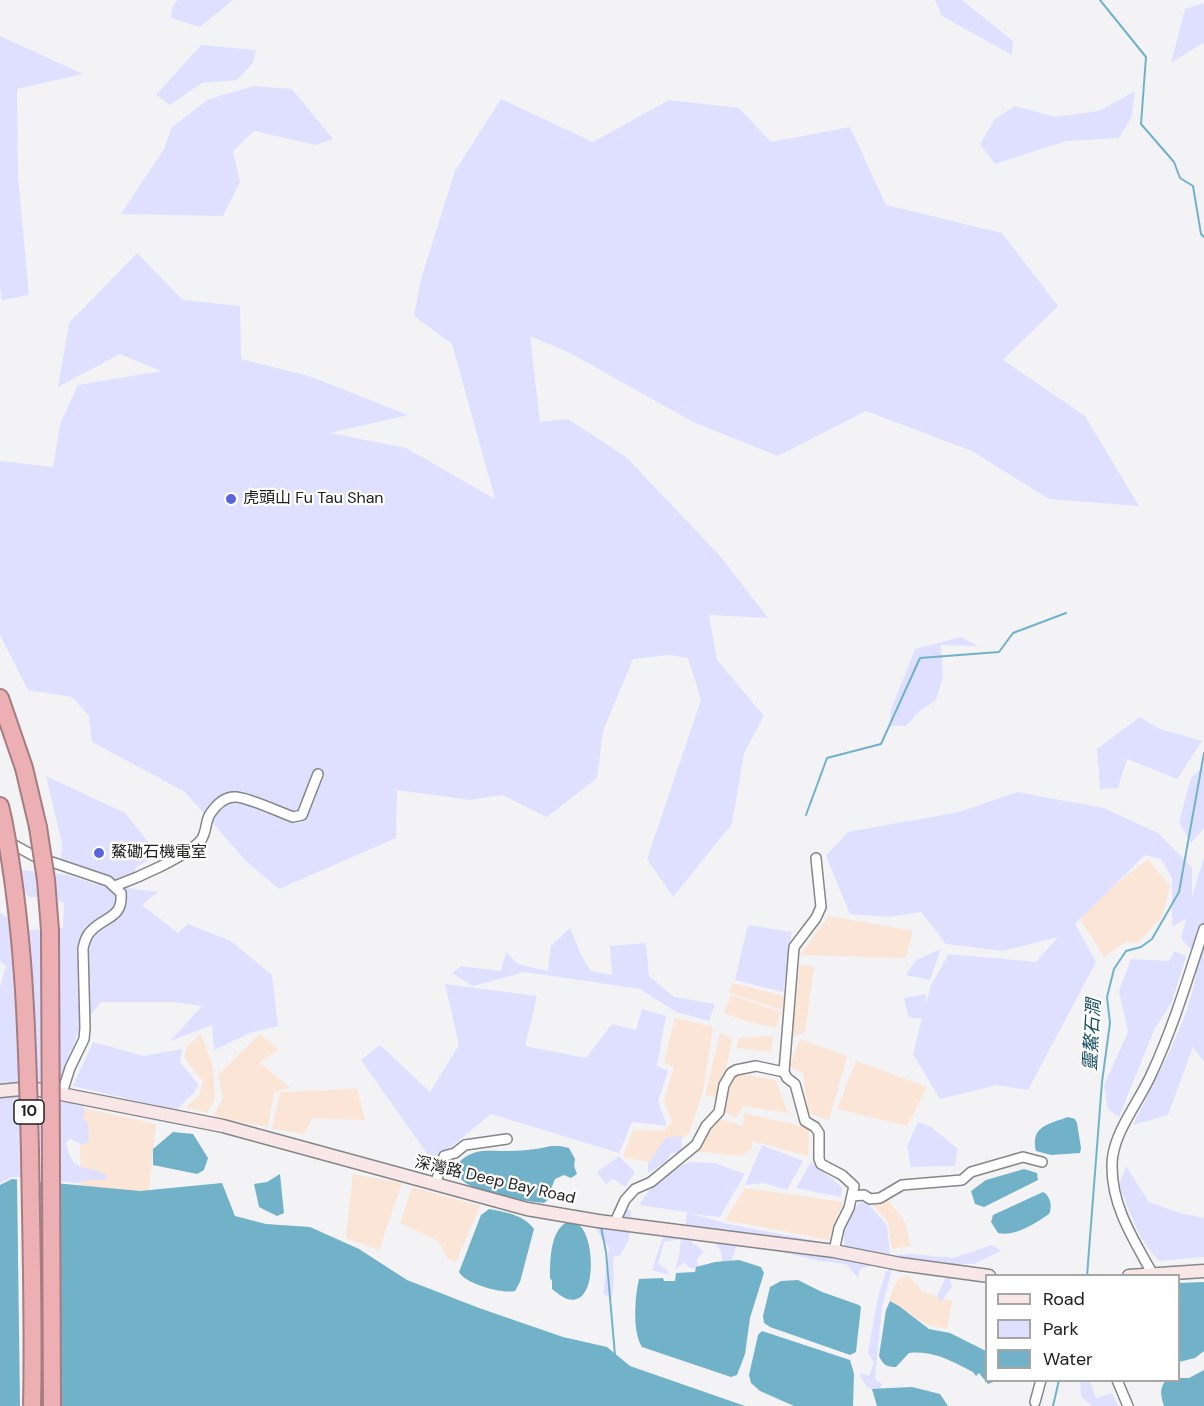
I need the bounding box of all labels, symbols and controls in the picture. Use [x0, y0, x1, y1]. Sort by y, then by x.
place label: 虎頭山 Fu Tau Shan [243, 489, 384, 509]
marker: 虎頭山 Fu Tau Shan [224, 492, 238, 506]
place label: 鰲磡石機電室 [111, 843, 207, 863]
marker: 鰲磡石機電室 [92, 846, 106, 860]
water label: 靈鰲石澗 [1080, 998, 1106, 1072]
road number: 10 [14, 1100, 44, 1124]
street label: 深灣路 Deep Bay Road [413, 1153, 577, 1209]
legend [985, 1274, 1180, 1382]
text: Road [1043, 1287, 1085, 1311]
text: Park [1043, 1317, 1079, 1341]
text: Water [1043, 1347, 1093, 1371]

